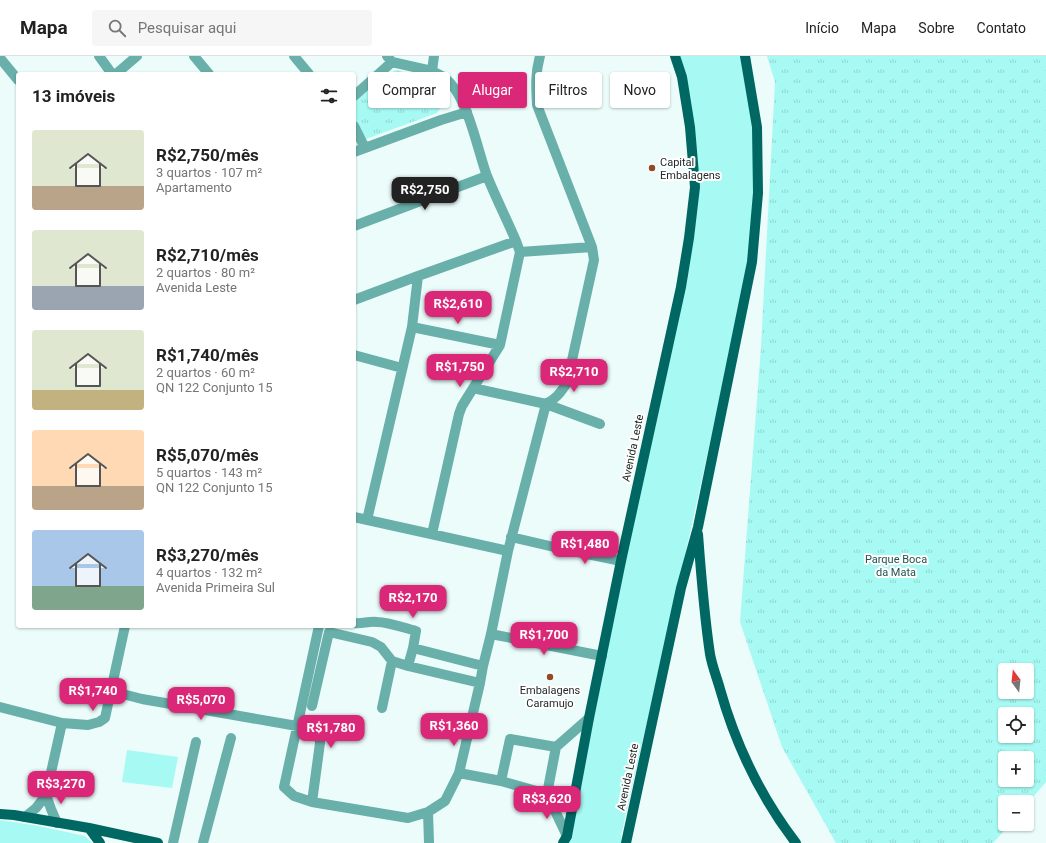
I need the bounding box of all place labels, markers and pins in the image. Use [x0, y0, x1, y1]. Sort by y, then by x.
place label: Capital Embalagens [660, 156, 721, 182]
marker: Capital Embalagens [647, 163, 657, 173]
pin: R$2,750 [388, 177, 462, 211]
pin: R$2,610 [421, 291, 495, 325]
pin: R$1,750 [423, 354, 497, 388]
pin: R$2,710 [537, 359, 611, 393]
pin: R$1,480 [548, 531, 622, 565]
pin: R$2,170 [376, 585, 450, 619]
pin: R$1,700 [507, 622, 581, 656]
marker: Embalagens Caramujo [545, 672, 555, 682]
pin: R$1,740 [56, 678, 130, 712]
place label: Embalagens Caramujo [520, 684, 581, 710]
pin: R$5,070 [164, 687, 238, 721]
pin: R$1,360 [417, 713, 491, 747]
pin: R$1,780 [294, 715, 368, 749]
pin: R$3,270 [24, 771, 98, 805]
pin: R$3,620 [510, 786, 584, 820]

